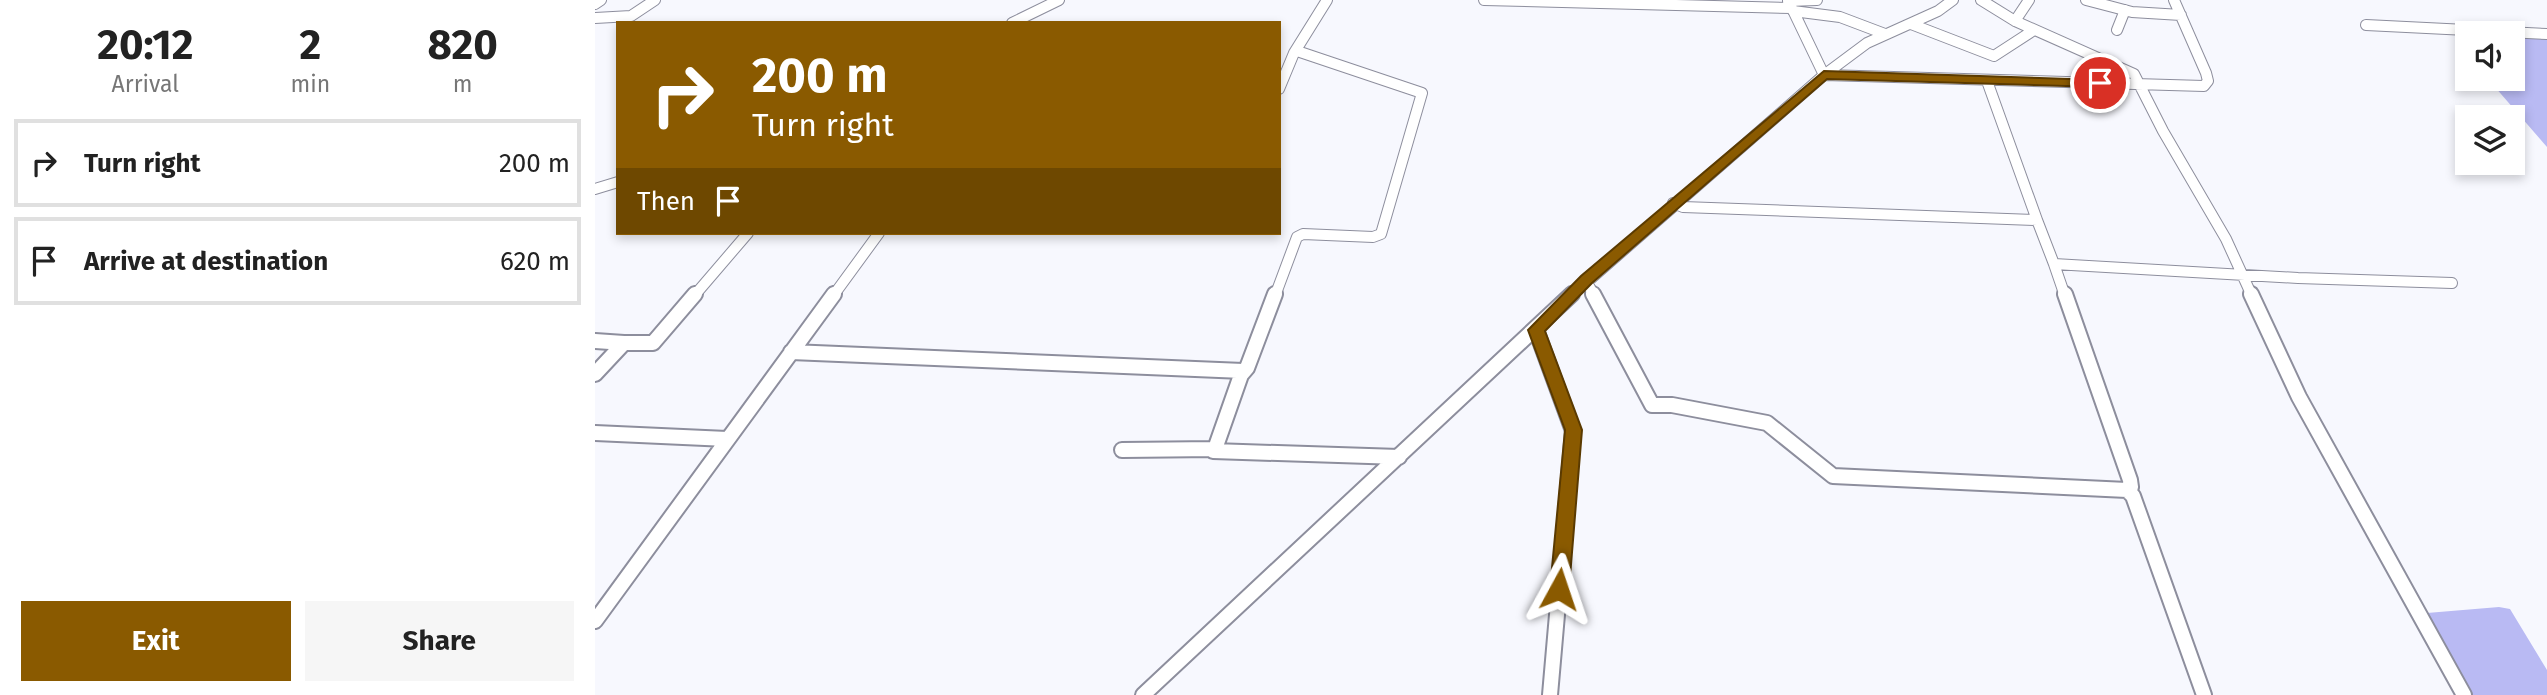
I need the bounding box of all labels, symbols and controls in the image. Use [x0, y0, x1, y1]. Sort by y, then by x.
text: 20:12 [97, 20, 193, 70]
text: 2 [300, 20, 321, 70]
text: 820 [427, 20, 498, 70]
map controls [2455, 21, 2525, 175]
button: sound [2455, 21, 2525, 91]
text: 200 m [752, 46, 888, 105]
icon: right [637, 49, 728, 140]
pin [2070, 53, 2130, 113]
icon: arrive [2081, 64, 2119, 102]
text: Arrival [112, 70, 179, 98]
text: min [291, 70, 330, 98]
text: m [453, 70, 472, 98]
button: layers [2455, 105, 2525, 175]
text: Turn right [752, 106, 894, 144]
icon: right [25, 144, 63, 182]
text: Turn right [84, 148, 201, 179]
text: 200 m [499, 148, 570, 179]
icon: arrive [709, 182, 747, 220]
text: Then [637, 186, 695, 217]
icon: arrive [25, 242, 63, 280]
text: Arrive at destination [84, 246, 328, 277]
text: 620 m [500, 246, 570, 277]
position arrow [1522, 552, 1596, 626]
button: Exit [21, 601, 291, 681]
button: Share [305, 601, 574, 681]

